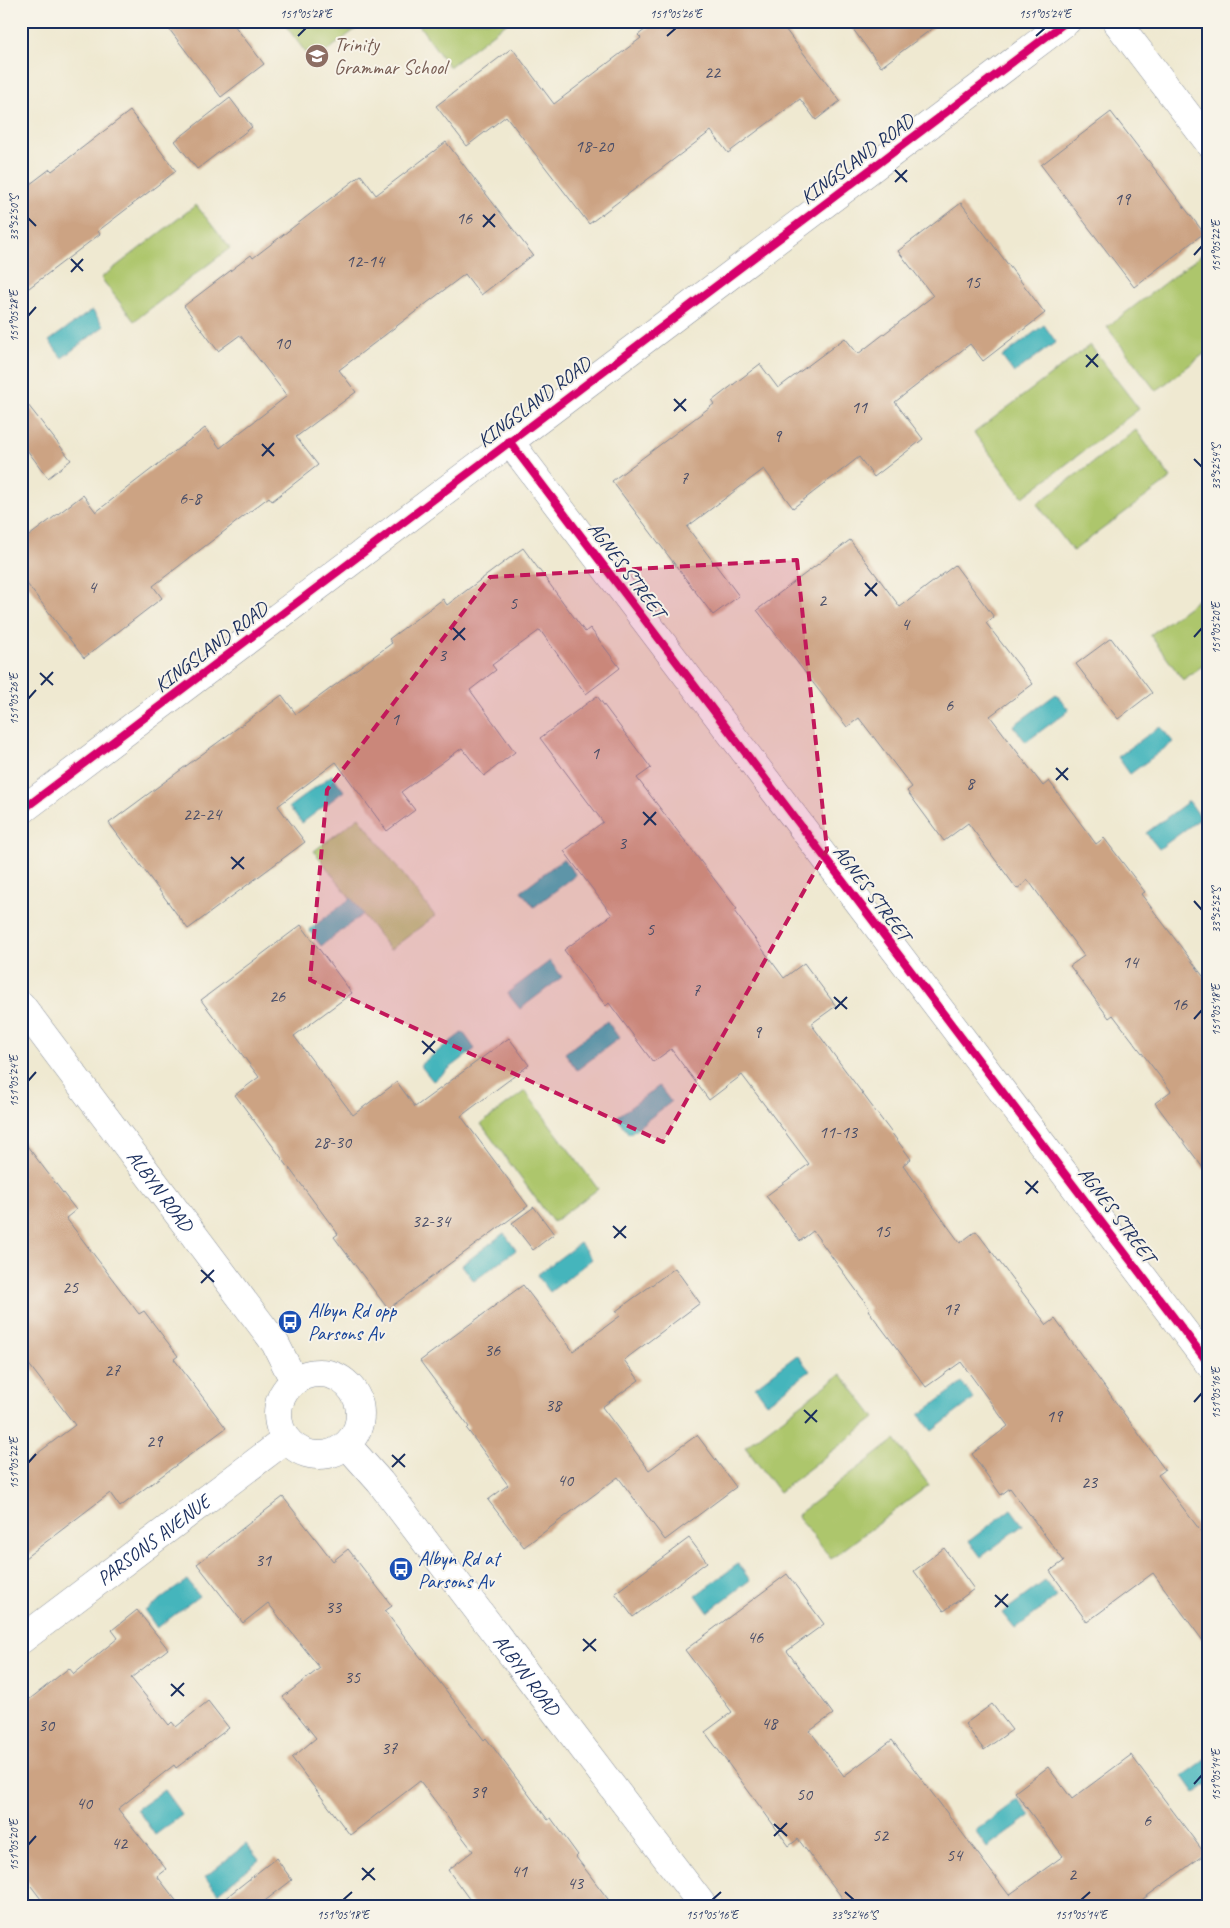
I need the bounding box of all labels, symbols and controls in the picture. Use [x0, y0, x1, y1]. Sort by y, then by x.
text: 151°05'28"E [280, 6, 334, 22]
text: 151°05'26"E [650, 6, 704, 22]
text: 151°05'24"E [1019, 6, 1073, 22]
place label: Trinity Grammar School [334, 32, 450, 80]
school or university icon: Trinity Grammar School [304, 43, 330, 69]
house number: 22 [704, 61, 722, 83]
street label: KINGSLAND ROAD [795, 107, 921, 210]
house number: 18-20 [575, 135, 615, 157]
house number: 19 [1114, 188, 1132, 210]
text: 33°52'50"S [6, 193, 22, 241]
house number: 16 [456, 207, 473, 229]
text: 151°05'22"E [1208, 218, 1224, 272]
house number: 12-14 [346, 250, 386, 272]
house number: 15 [964, 271, 981, 293]
text: 151°05'28"E [6, 288, 22, 342]
house number: 10 [274, 332, 292, 354]
street label: KINGSLAND ROAD [472, 350, 598, 453]
house number: 11 [851, 396, 868, 418]
house number: 9 [773, 425, 783, 447]
text: 33°52'54"S [1208, 442, 1224, 490]
house number: 7 [680, 467, 689, 489]
house number: 6-8 [179, 487, 203, 509]
street label: AGNES STREET [583, 517, 674, 626]
house number: 4 [88, 576, 98, 598]
house number: 2 [818, 589, 828, 611]
house number: 5 [509, 592, 518, 614]
street label: KINGSLAND ROAD [149, 595, 275, 698]
text: 151°05'20"E [1208, 600, 1224, 654]
house number: 4 [901, 613, 911, 635]
house number: 3 [438, 644, 448, 666]
text: 151°05'26"E [6, 671, 22, 725]
house number: 6 [945, 694, 954, 716]
house number: 1 [391, 708, 400, 730]
house number: 1 [591, 742, 600, 764]
house number: 8 [966, 772, 976, 794]
house number: 22-24 [183, 803, 223, 825]
house number: 3 [618, 832, 628, 854]
street label: AGNES STREET [828, 840, 919, 949]
text: 33°52'52"S [1208, 885, 1224, 933]
house number: 5 [646, 918, 655, 940]
house number: 14 [1122, 951, 1140, 973]
house number: 7 [692, 979, 701, 1001]
text: 151°05'18"E [1208, 982, 1224, 1036]
house number: 26 [269, 985, 286, 1007]
house number: 16 [1171, 993, 1188, 1015]
house number: 9 [753, 1021, 763, 1043]
text: 151°05'24"E [6, 1053, 22, 1107]
house number: 11-13 [819, 1121, 859, 1143]
house number: 28-30 [313, 1131, 353, 1153]
street label: ALBYN ROAD [122, 1145, 201, 1238]
street label: AGNES STREET [1073, 1162, 1164, 1271]
house number: 32-34 [412, 1210, 452, 1232]
house number: 15 [874, 1220, 891, 1242]
house number: 25 [62, 1276, 79, 1298]
place label: Albyn Rd opp Parsons Av [308, 1298, 398, 1346]
house number: 17 [943, 1298, 960, 1320]
bus stop icon: Albyn Rd opp Parsons Av [277, 1309, 303, 1335]
house number: 36 [484, 1339, 501, 1361]
house number: 27 [104, 1359, 121, 1381]
text: 151°05'16"E [1208, 1365, 1224, 1419]
house number: 38 [545, 1394, 563, 1416]
house number: 19 [1046, 1405, 1064, 1427]
house number: 29 [146, 1430, 164, 1452]
text: 151°05'22"E [6, 1435, 22, 1489]
house number: 40 [557, 1469, 575, 1491]
house number: 23 [1081, 1471, 1099, 1493]
street label: PARSONS AVENUE [92, 1487, 217, 1591]
place label: Albyn Rd at Parsons Av [418, 1546, 503, 1594]
house number: 31 [255, 1549, 272, 1571]
bus stop icon: Albyn Rd at Parsons Av [388, 1556, 414, 1582]
house number: 33 [325, 1596, 343, 1618]
house number: 46 [747, 1626, 764, 1648]
street label: ALBYN ROAD [488, 1629, 567, 1722]
house number: 35 [344, 1666, 361, 1688]
house number: 48 [761, 1712, 779, 1734]
house number: 30 [38, 1714, 56, 1736]
house number: 37 [381, 1737, 398, 1759]
text: 151°05'14"E [1208, 1747, 1224, 1801]
house number: 39 [470, 1781, 488, 1803]
house number: 50 [796, 1783, 814, 1805]
house number: 40 [76, 1792, 94, 1814]
house number: 6 [1143, 1809, 1152, 1831]
text: 151°05'20"E [6, 1817, 22, 1871]
house number: 52 [872, 1824, 890, 1846]
house number: 42 [111, 1832, 129, 1854]
house number: 54 [946, 1844, 964, 1866]
house number: 41 [511, 1860, 528, 1882]
house number: 2 [1068, 1863, 1078, 1885]
house number: 43 [567, 1872, 585, 1894]
text: 151°05'18"E [317, 1907, 371, 1923]
text: 151°05'16"E [686, 1907, 740, 1923]
text: 33°52'46"S [831, 1907, 879, 1923]
text: 151°05'14"E [1055, 1907, 1109, 1923]

